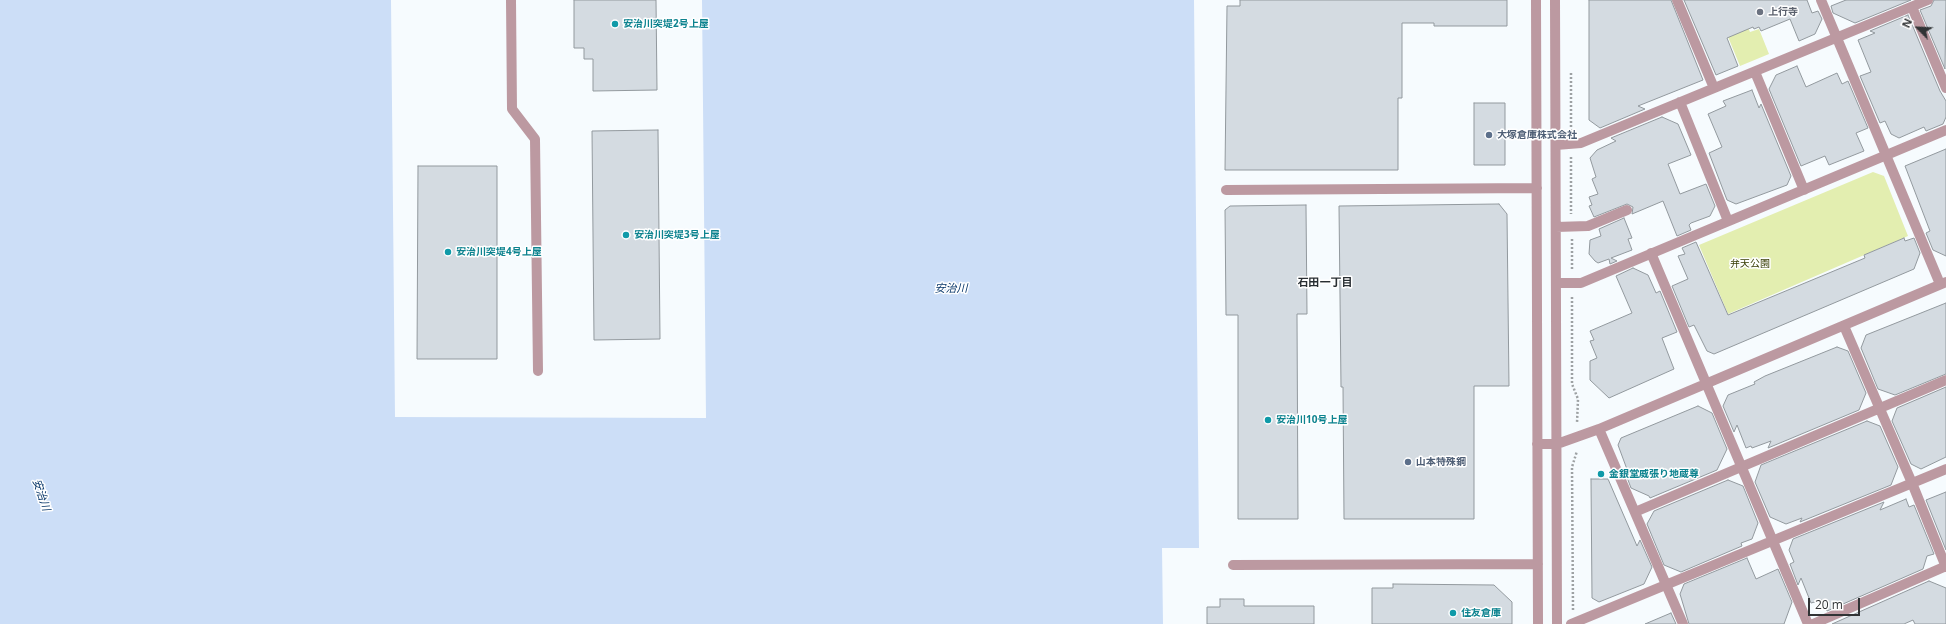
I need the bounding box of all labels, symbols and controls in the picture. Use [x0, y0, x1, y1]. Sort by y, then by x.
place label: 上行寺 [1768, 6, 1798, 18]
marker: 上行寺 [1755, 7, 1765, 17]
north arrow [1898, 8, 1938, 48]
text: N [1898, 16, 1915, 30]
place label: 安治川突堤2号上屋 [623, 18, 709, 30]
marker: 安治川突堤2号上屋 [610, 19, 620, 29]
place label: 大塚倉庫株式会社 [1497, 129, 1577, 141]
marker: 大塚倉庫株式会社 [1484, 130, 1494, 140]
place label: 安治川突堤3号上屋 [634, 229, 720, 241]
marker: 安治川突堤3号上屋 [621, 230, 631, 240]
place label: 安治川突堤4号上屋 [456, 246, 542, 258]
marker: 安治川突堤4号上屋 [443, 247, 453, 257]
park label: 弁天公園 [1730, 258, 1770, 270]
district label: 石田一丁目 [1298, 276, 1352, 290]
water label: 安治川 [935, 282, 967, 296]
place label: 安治川10号上屋 [1276, 414, 1347, 426]
marker: 安治川10号上屋 [1263, 415, 1273, 425]
place label: 山本特殊鋼 [1416, 456, 1466, 468]
marker: 山本特殊鋼 [1403, 457, 1413, 467]
place label: 金銀堂威張り地蔵尊 [1609, 468, 1699, 480]
marker: 金銀堂威張り地蔵尊 [1596, 469, 1606, 479]
water label: 安治川 [29, 477, 53, 513]
scale bar [1810, 590, 1862, 616]
text: 20 m [1815, 596, 1843, 613]
place label: 住友倉庫 [1461, 607, 1501, 619]
marker: 住友倉庫 [1448, 608, 1458, 618]

